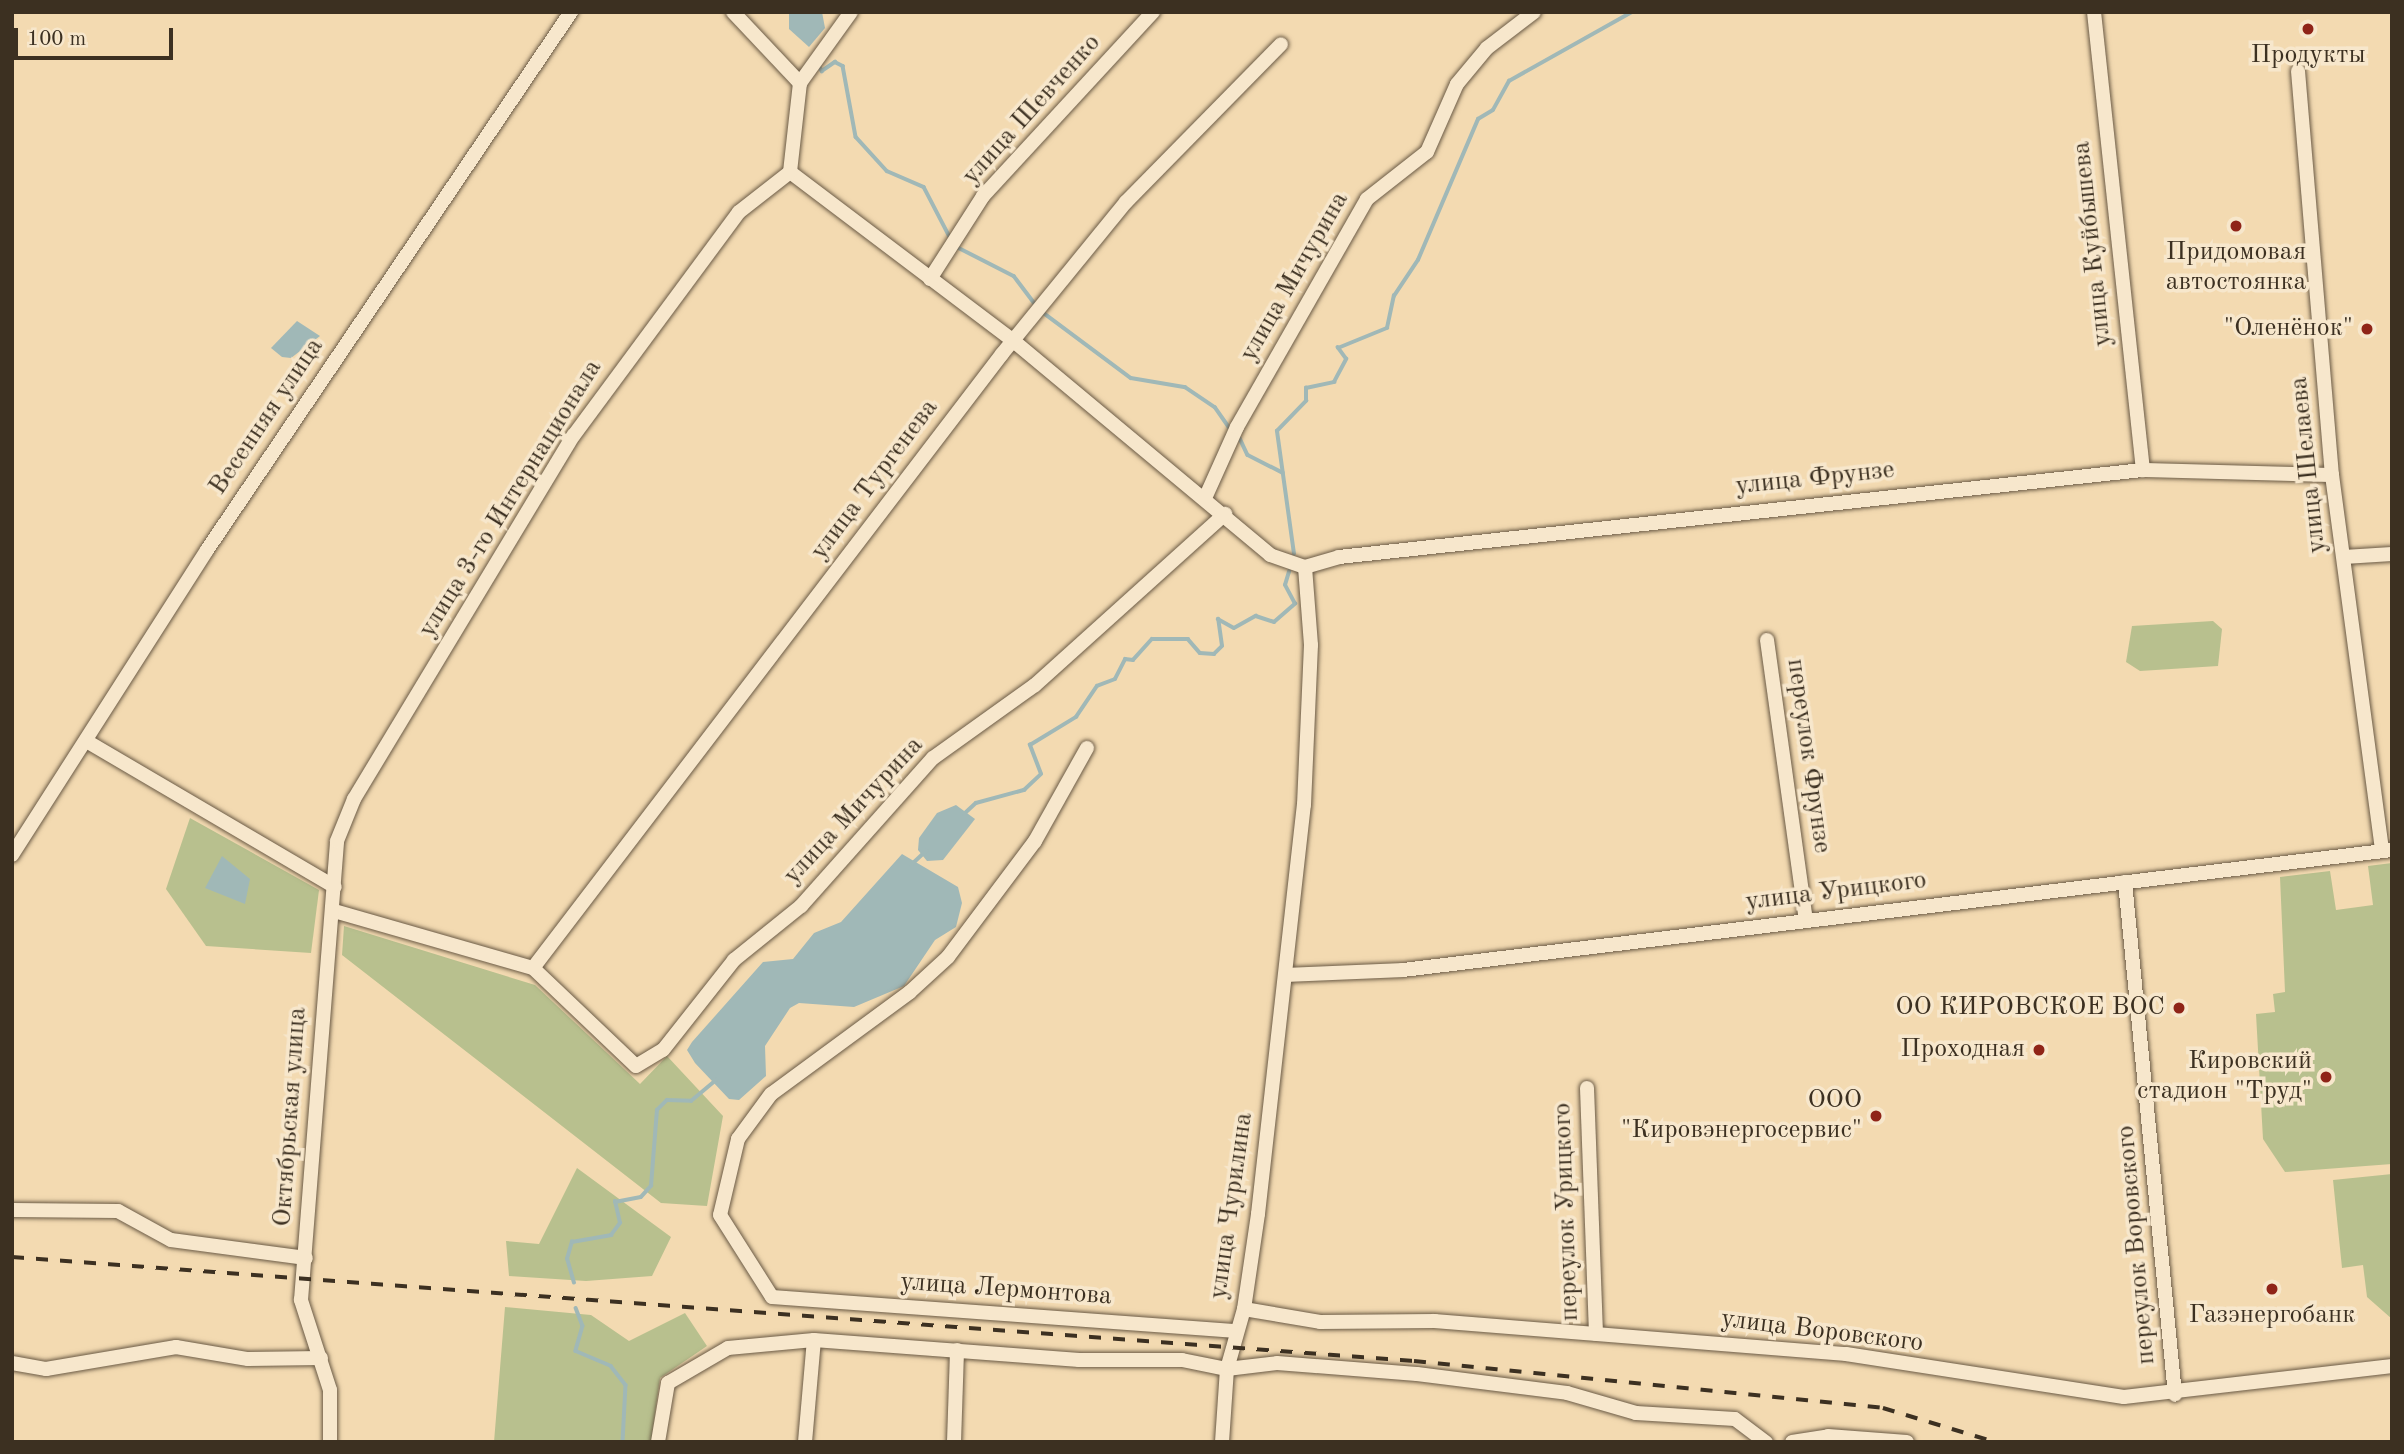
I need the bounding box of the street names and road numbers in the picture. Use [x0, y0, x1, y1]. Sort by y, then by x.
street label: улица Шевченко [956, 28, 1108, 192]
street label: улица Куйбышева [2067, 140, 2119, 348]
street label: улица Мичурина [1234, 187, 1356, 367]
street label: Весенняя улица [203, 333, 331, 501]
street label: улица 3-го Интернационала [412, 354, 610, 644]
street label: улица Шелаева [2284, 375, 2334, 555]
street label: улица Тургенева [804, 394, 946, 566]
street label: улица Фрунзе [1734, 455, 1896, 503]
street label: переулок Фрунзе [1779, 657, 1837, 855]
street label: улица Мичурина [777, 731, 931, 891]
street label: улица Урицкого [1744, 865, 1928, 919]
street label: Октябрьская улица [268, 1006, 314, 1228]
street label: переулок Урицкого [1548, 1102, 1586, 1322]
street label: улица Чурилина [1203, 1111, 1261, 1301]
street label: переулок Воровского [2111, 1124, 2163, 1366]
street label: улица Лермонтова [899, 1267, 1113, 1313]
street label: улица Воровского [1719, 1304, 1925, 1360]

